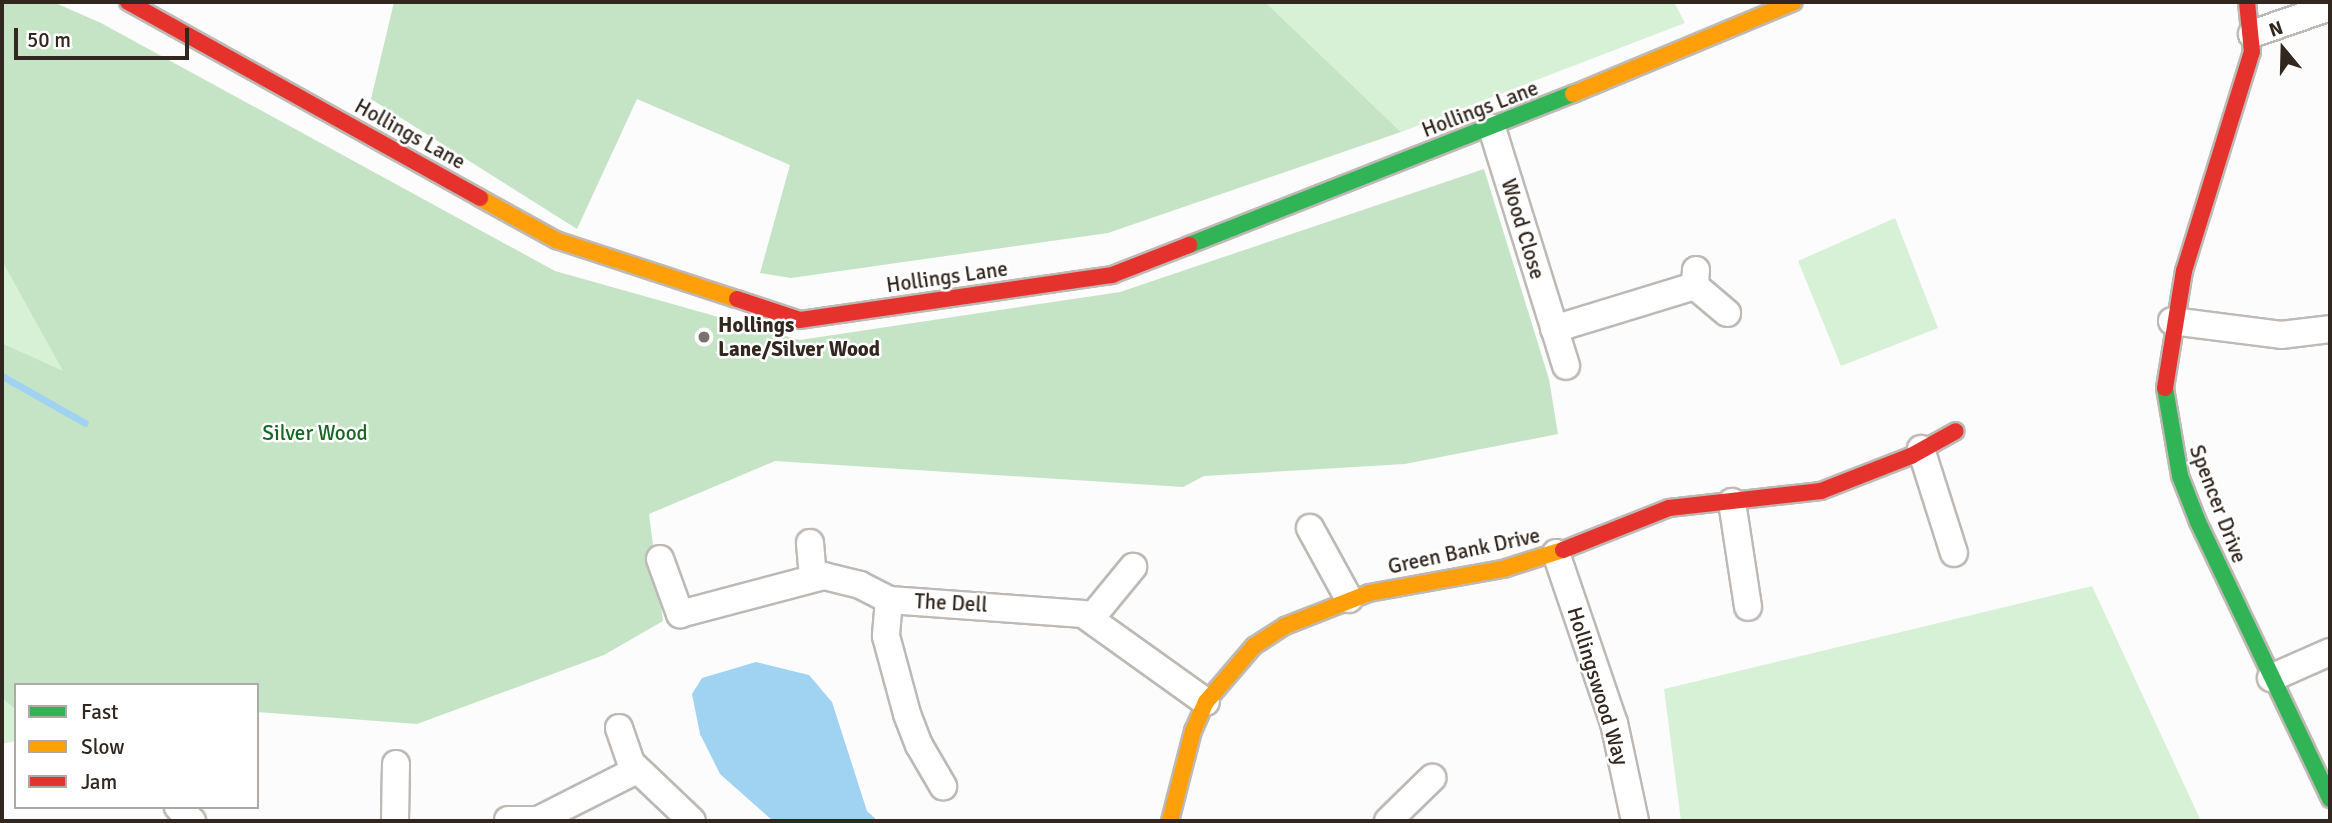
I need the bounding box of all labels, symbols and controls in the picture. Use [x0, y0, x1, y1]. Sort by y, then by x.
scale bar [18, 14, 192, 58]
north arrow [2248, 14, 2318, 84]
text: N [2266, 16, 2286, 43]
text: 50 m [27, 27, 71, 53]
street label: Hollings Lane [1418, 75, 1542, 143]
street label: Hollings Lane [350, 93, 470, 175]
street label: Wood Close [1496, 176, 1550, 282]
street label: Hollings Lane [885, 256, 1009, 298]
place label: Hollings Lane/Silver Wood [718, 312, 880, 362]
marker: Hollings Lane/Silver Wood [696, 329, 712, 345]
park label: Silver Wood [262, 420, 368, 446]
street label: Spencer Drive [2184, 441, 2252, 567]
street label: Green Bank Drive [1386, 523, 1542, 579]
street label: The Dell [914, 589, 988, 617]
street label: Hollingswood Way [1562, 604, 1634, 768]
legend [14, 683, 259, 809]
text: Fast [81, 699, 118, 725]
text: Slow [81, 734, 125, 760]
text: Jam [81, 769, 117, 795]

